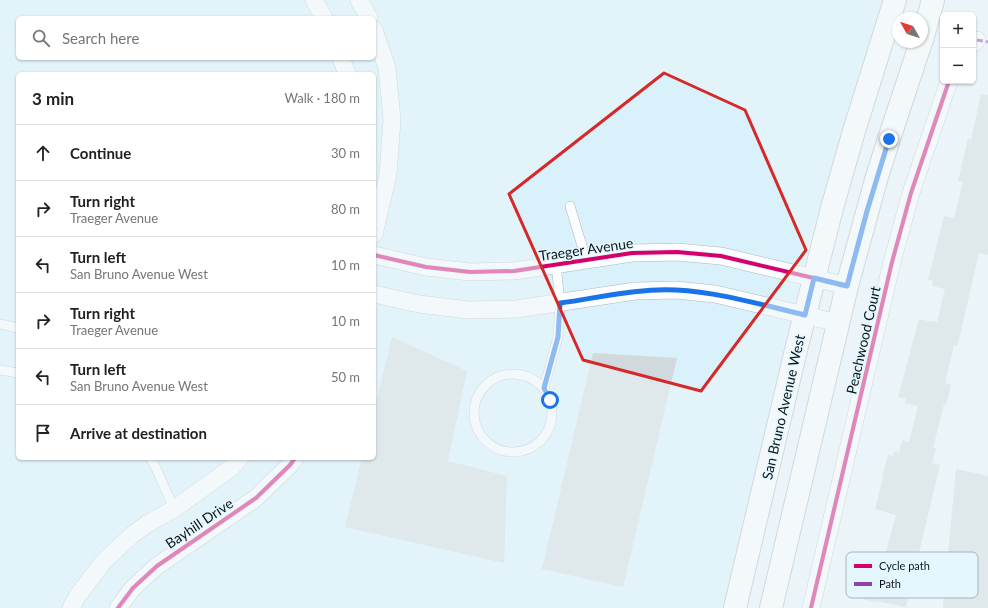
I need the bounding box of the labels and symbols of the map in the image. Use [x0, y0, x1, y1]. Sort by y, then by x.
north arrow [892, 12, 928, 48]
route end [880, 130, 898, 148]
street label: Traeger Avenue [538, 234, 634, 264]
street label: Peachwood Court [842, 284, 884, 396]
street label: San Bruno Avenue West [758, 333, 808, 481]
route start [541, 391, 559, 409]
street label: Bayhill Drive [162, 494, 236, 552]
legend [846, 552, 978, 598]
text: Cycle path [879, 559, 930, 572]
text: Path [879, 577, 901, 590]

